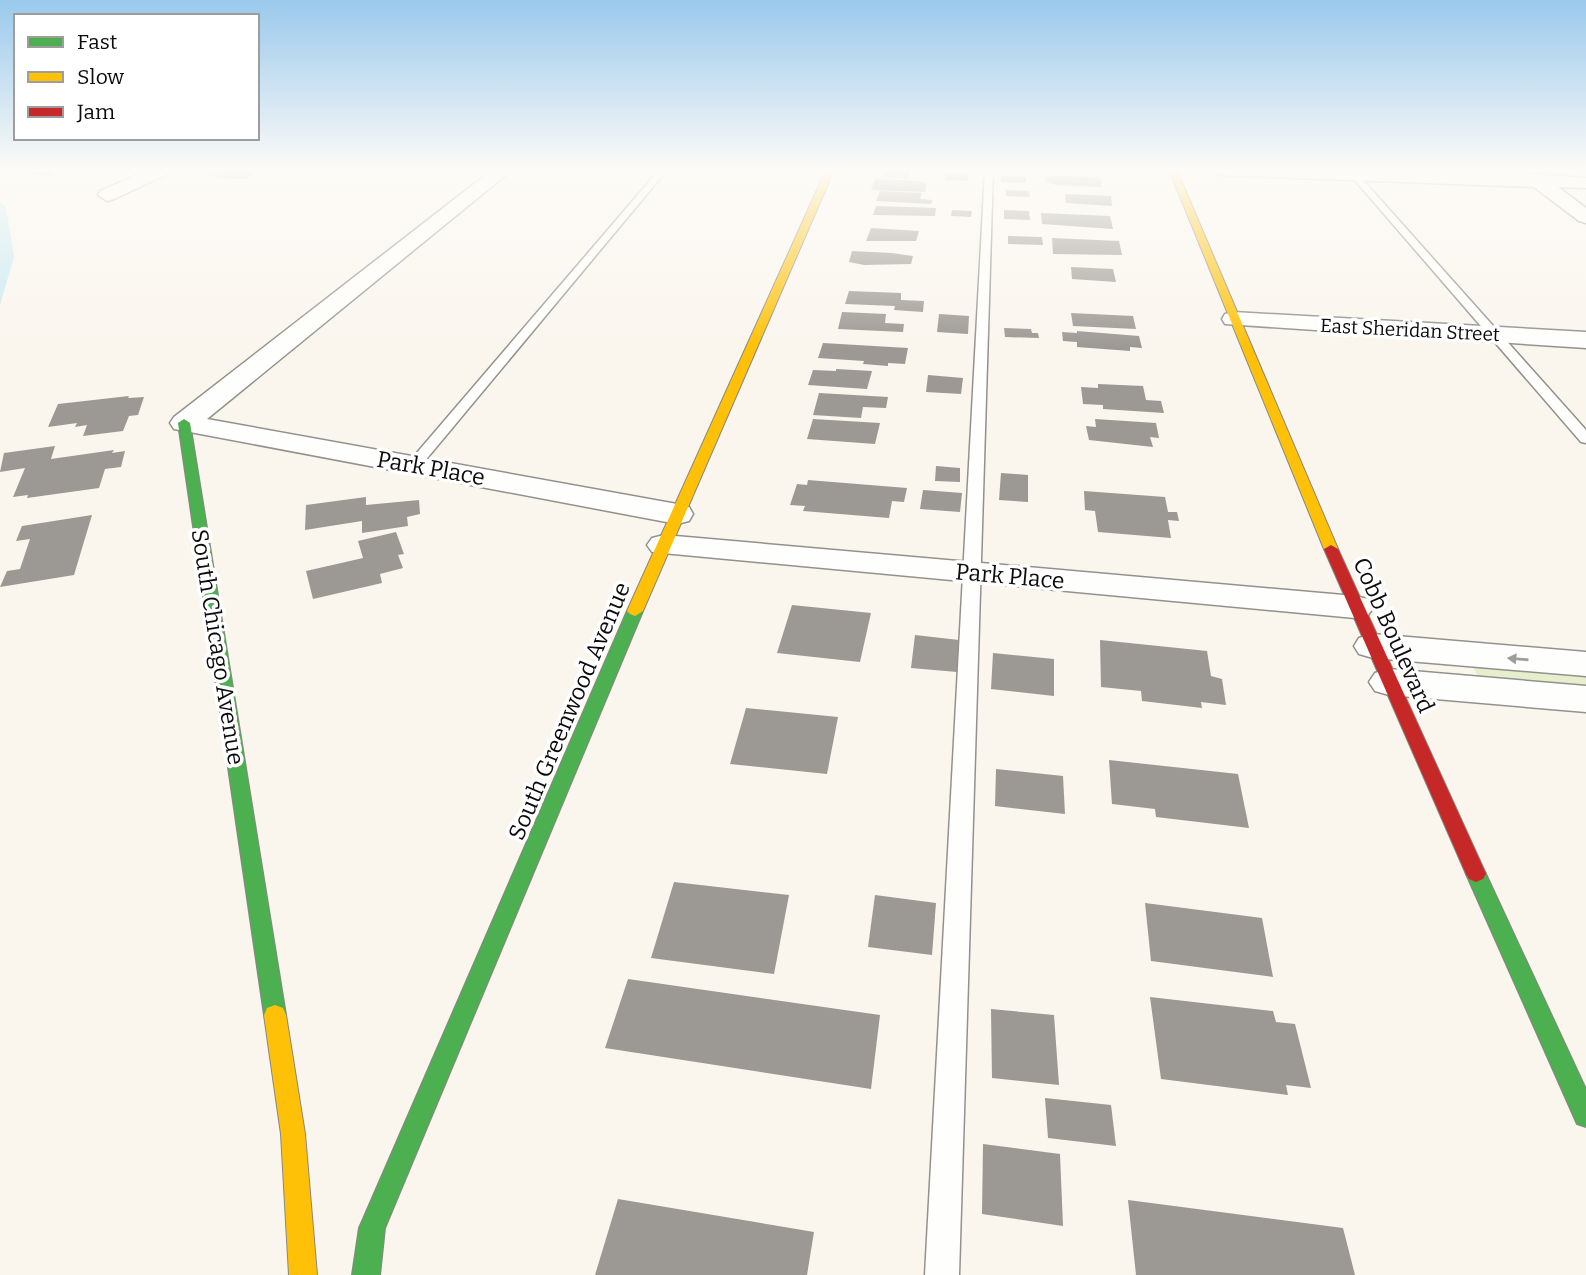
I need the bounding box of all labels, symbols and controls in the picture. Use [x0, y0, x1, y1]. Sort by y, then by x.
legend [14, 14, 259, 140]
text: Fast [77, 29, 118, 55]
text: Slow [77, 64, 124, 90]
text: Jam [76, 99, 115, 125]
street label: East Sheridan Street [1320, 314, 1501, 346]
street label: Park Place [375, 445, 487, 491]
street label: South Chicago Avenue [186, 527, 250, 767]
street label: Cobb Boulevard [1347, 553, 1441, 717]
street label: Park Place [954, 557, 1066, 595]
street label: South Greenwood Avenue [502, 578, 636, 844]
one-way arrow [1507, 653, 1529, 664]

